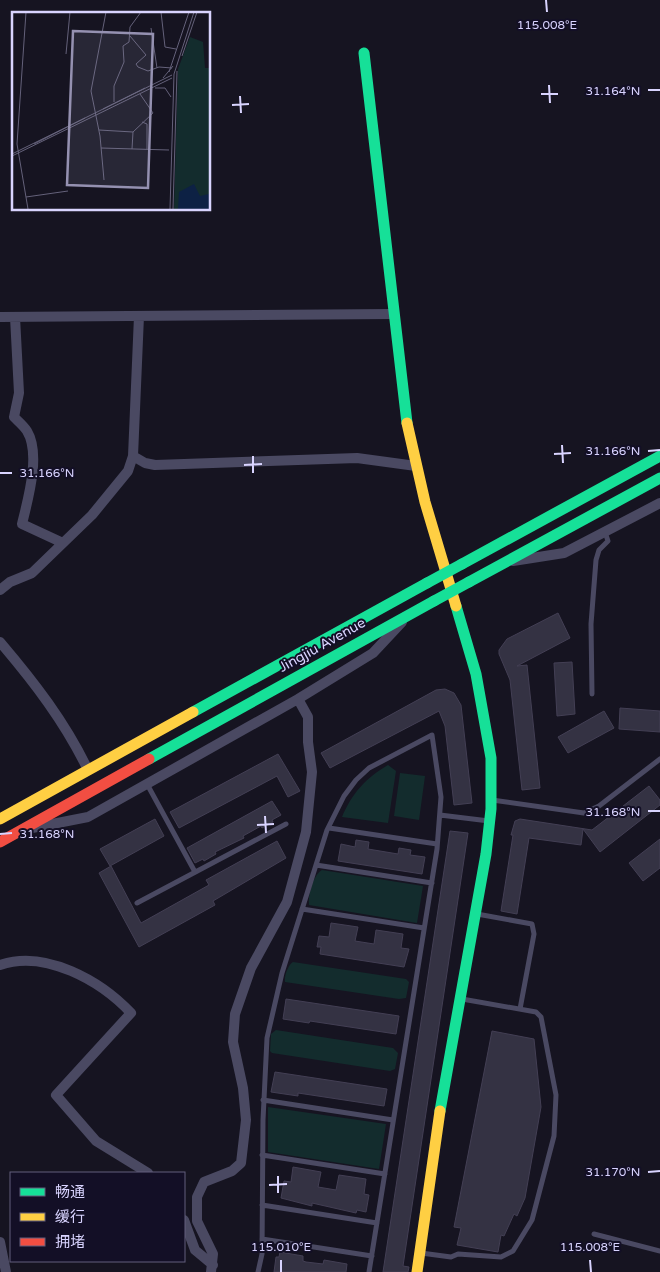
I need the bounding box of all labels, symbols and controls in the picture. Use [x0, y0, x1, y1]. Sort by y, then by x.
inset map [12, 12, 210, 210]
text: 115.008°E [517, 18, 578, 32]
text: 31.164°N [586, 84, 640, 98]
text: 31.166°N [586, 444, 640, 458]
text: 31.166°N [20, 466, 74, 480]
street label: Jingjiu Avenue [276, 614, 368, 676]
text: 31.168°N [586, 805, 640, 819]
text: 31.168°N [20, 827, 74, 841]
text: 31.170°N [586, 1165, 640, 1179]
legend [10, 1172, 185, 1262]
text: 畅通 [55, 1183, 85, 1201]
text: 缓行 [55, 1208, 85, 1226]
text: 拥堵 [55, 1233, 85, 1251]
text: 115.010°E [251, 1240, 312, 1254]
text: 115.008°E [560, 1240, 621, 1254]

